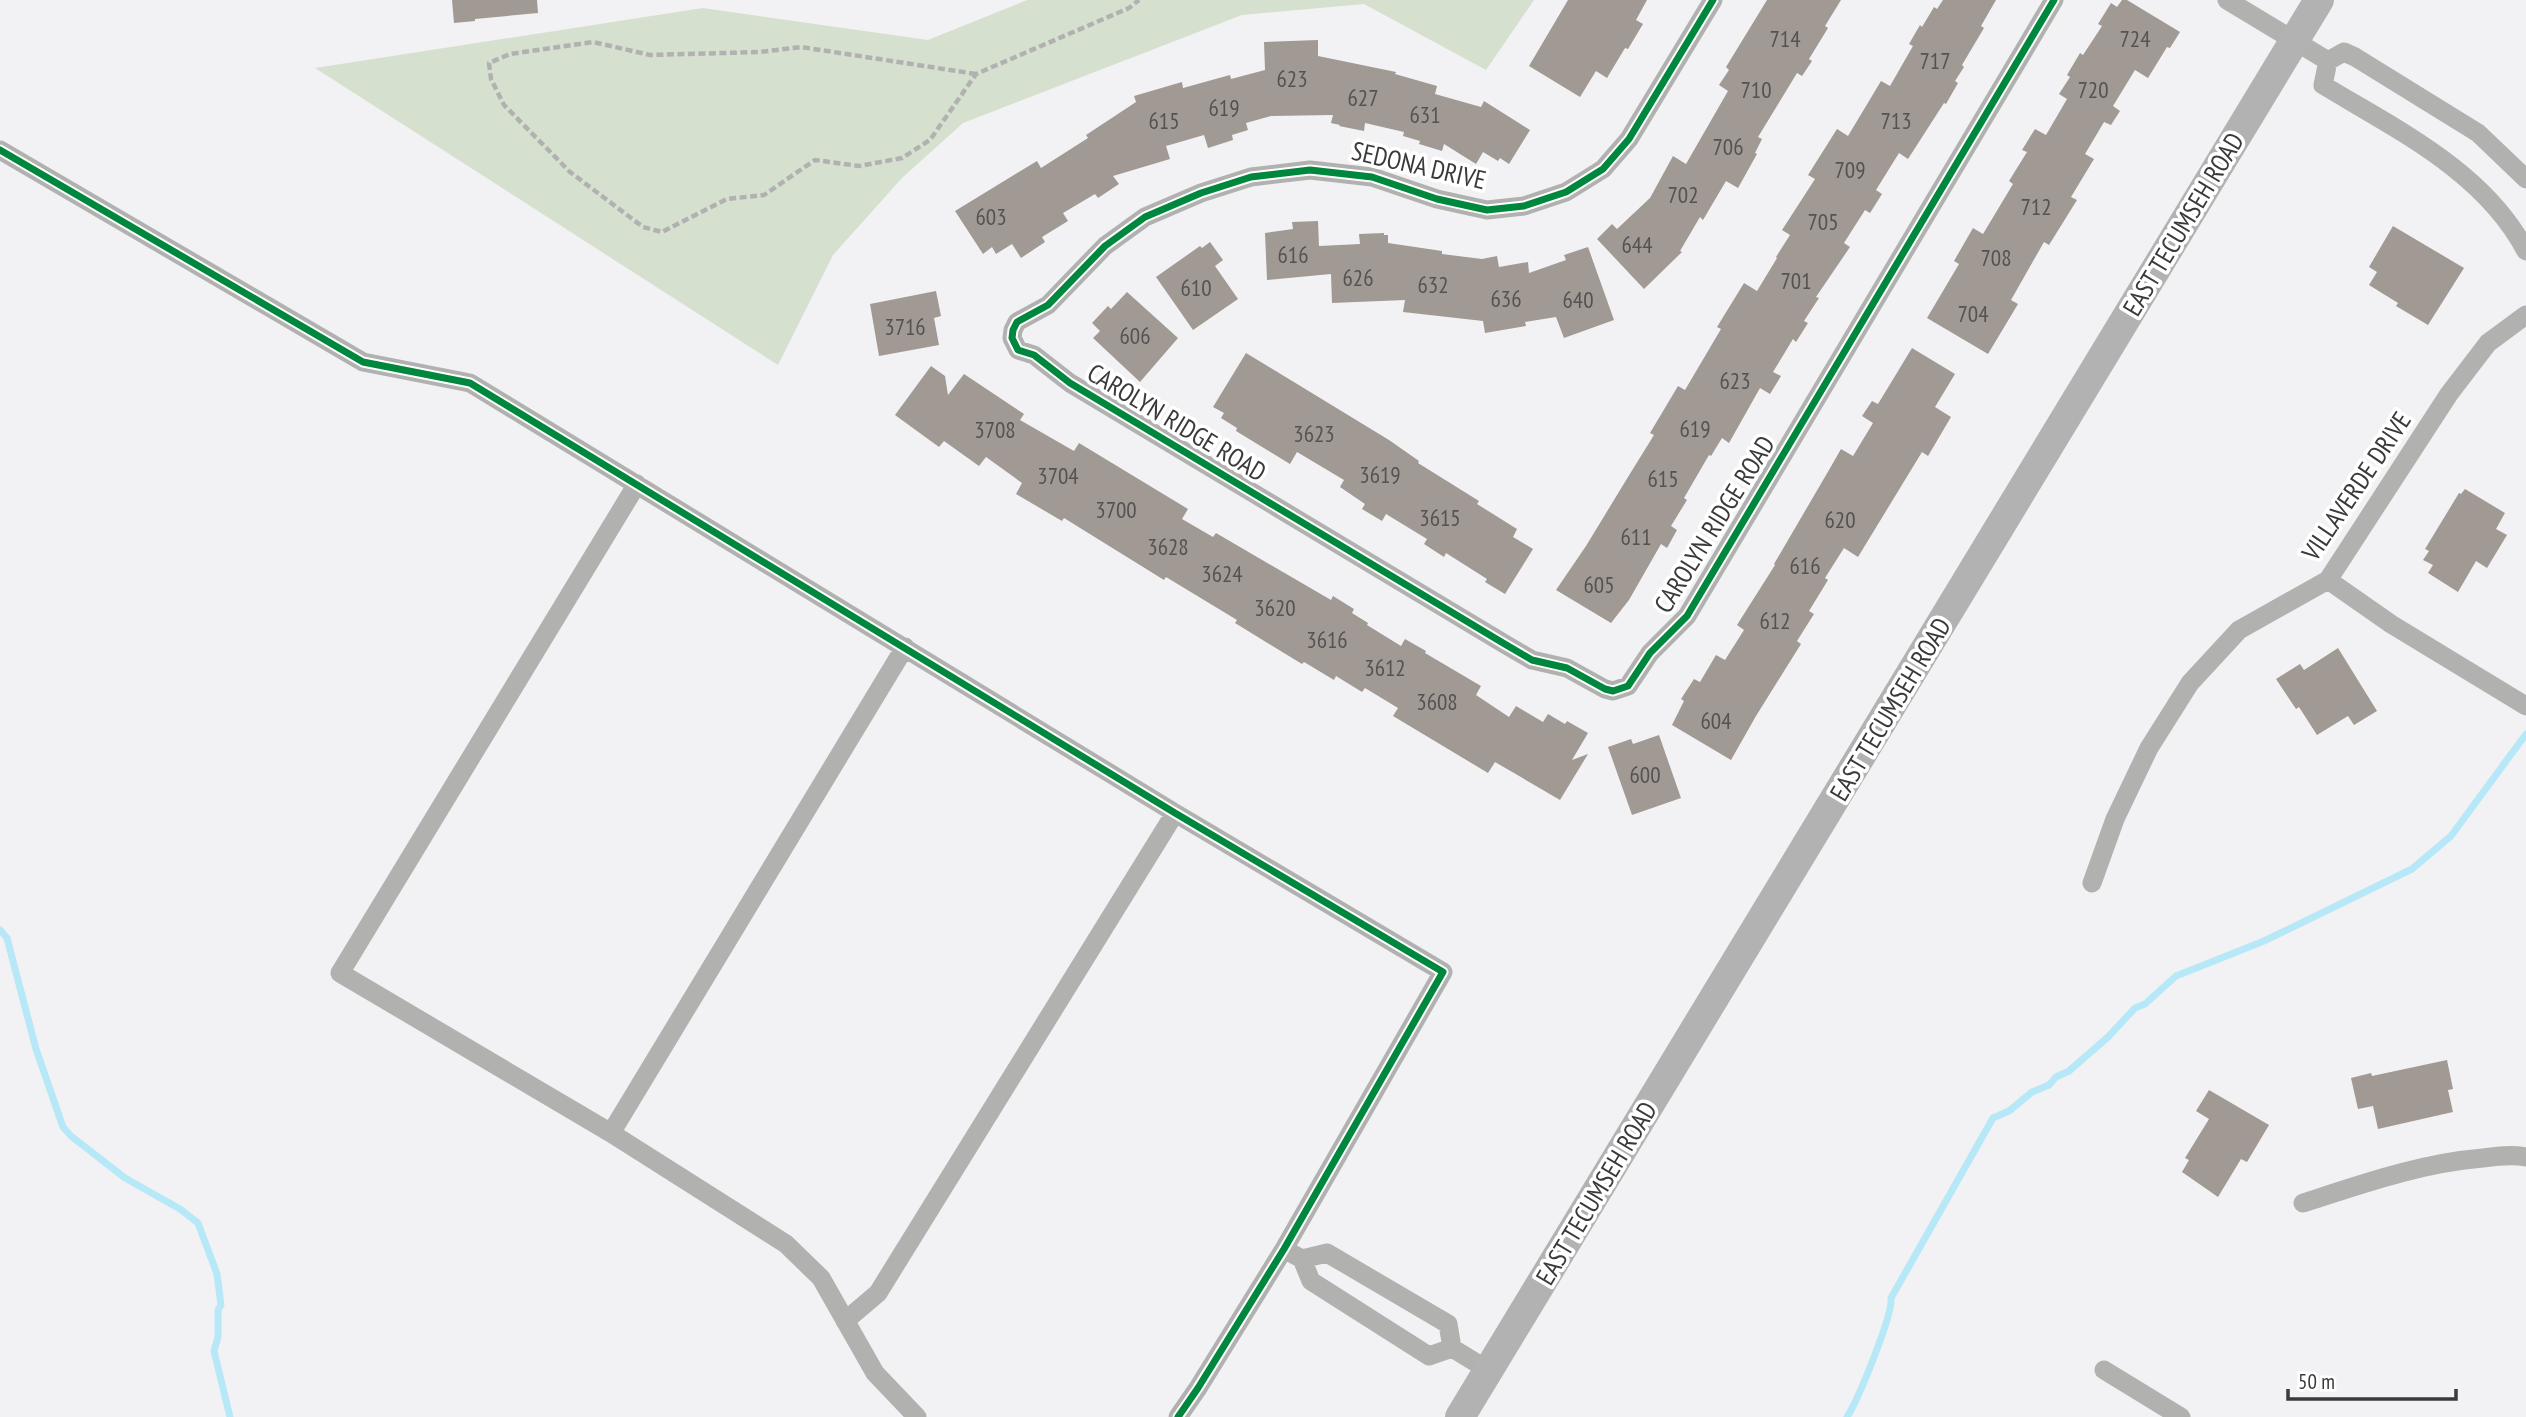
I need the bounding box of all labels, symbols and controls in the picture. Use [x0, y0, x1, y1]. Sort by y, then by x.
house number: 714 [1769, 24, 1801, 53]
house number: 724 [2119, 24, 2151, 53]
house number: 717 [1919, 46, 1951, 75]
house number: 623 [1276, 64, 1308, 93]
house number: 710 [1740, 75, 1772, 104]
house number: 720 [2077, 75, 2109, 104]
house number: 627 [1347, 83, 1379, 112]
house number: 619 [1208, 93, 1240, 122]
house number: 631 [1409, 100, 1441, 129]
house number: 615 [1148, 106, 1180, 135]
house number: 713 [1880, 106, 1912, 135]
street label: EAST TECUMSEH ROAD [2115, 126, 2251, 322]
house number: 706 [1712, 132, 1744, 161]
street label: SEDONA DRIVE [1349, 134, 1489, 196]
house number: 709 [1834, 155, 1866, 184]
house number: 702 [1667, 180, 1699, 209]
house number: 712 [2020, 192, 2052, 221]
house number: 603 [975, 202, 1007, 231]
house number: 705 [1807, 207, 1839, 236]
house number: 644 [1621, 230, 1653, 259]
house number: 616 [1277, 240, 1309, 269]
house number: 708 [1980, 243, 2012, 272]
house number: 626 [1342, 263, 1374, 292]
house number: 701 [1780, 266, 1812, 295]
house number: 632 [1417, 270, 1449, 299]
house number: 610 [1180, 273, 1212, 302]
house number: 636 [1490, 284, 1522, 313]
house number: 640 [1562, 285, 1594, 314]
house number: 704 [1957, 299, 1989, 328]
house number: 3716 [884, 312, 926, 341]
house number: 606 [1119, 321, 1151, 350]
street label: CAROLYN RIDGE ROAD [1082, 356, 1272, 488]
house number: 623 [1719, 366, 1751, 395]
street label: VILLAVERDE DRIVE [2294, 405, 2418, 568]
house number: 619 [1679, 414, 1711, 443]
house number: 3708 [974, 415, 1016, 444]
house number: 3623 [1293, 419, 1335, 448]
street label: CAROLYN RIDGE ROAD [1646, 429, 1782, 619]
house number: 3619 [1359, 460, 1401, 489]
house number: 3704 [1037, 461, 1079, 490]
house number: 615 [1647, 464, 1679, 493]
house number: 3700 [1095, 495, 1137, 524]
house number: 3615 [1419, 503, 1461, 532]
house number: 620 [1824, 505, 1856, 534]
house number: 611 [1620, 522, 1652, 551]
house number: 3628 [1147, 532, 1189, 561]
house number: 616 [1789, 551, 1821, 580]
house number: 3624 [1201, 559, 1243, 588]
house number: 605 [1583, 570, 1615, 599]
house number: 3620 [1254, 593, 1296, 622]
house number: 612 [1759, 606, 1791, 635]
street label: EAST TECUMSEH ROAD [1822, 611, 1958, 807]
house number: 3616 [1306, 625, 1348, 654]
house number: 3612 [1364, 653, 1406, 682]
house number: 3608 [1416, 687, 1458, 716]
house number: 604 [1700, 706, 1732, 735]
house number: 600 [1629, 760, 1661, 789]
street label: EAST TECUMSEH ROAD [1528, 1095, 1664, 1291]
scale bar [2288, 1358, 2456, 1402]
text: 50 m [2298, 1368, 2335, 1395]

